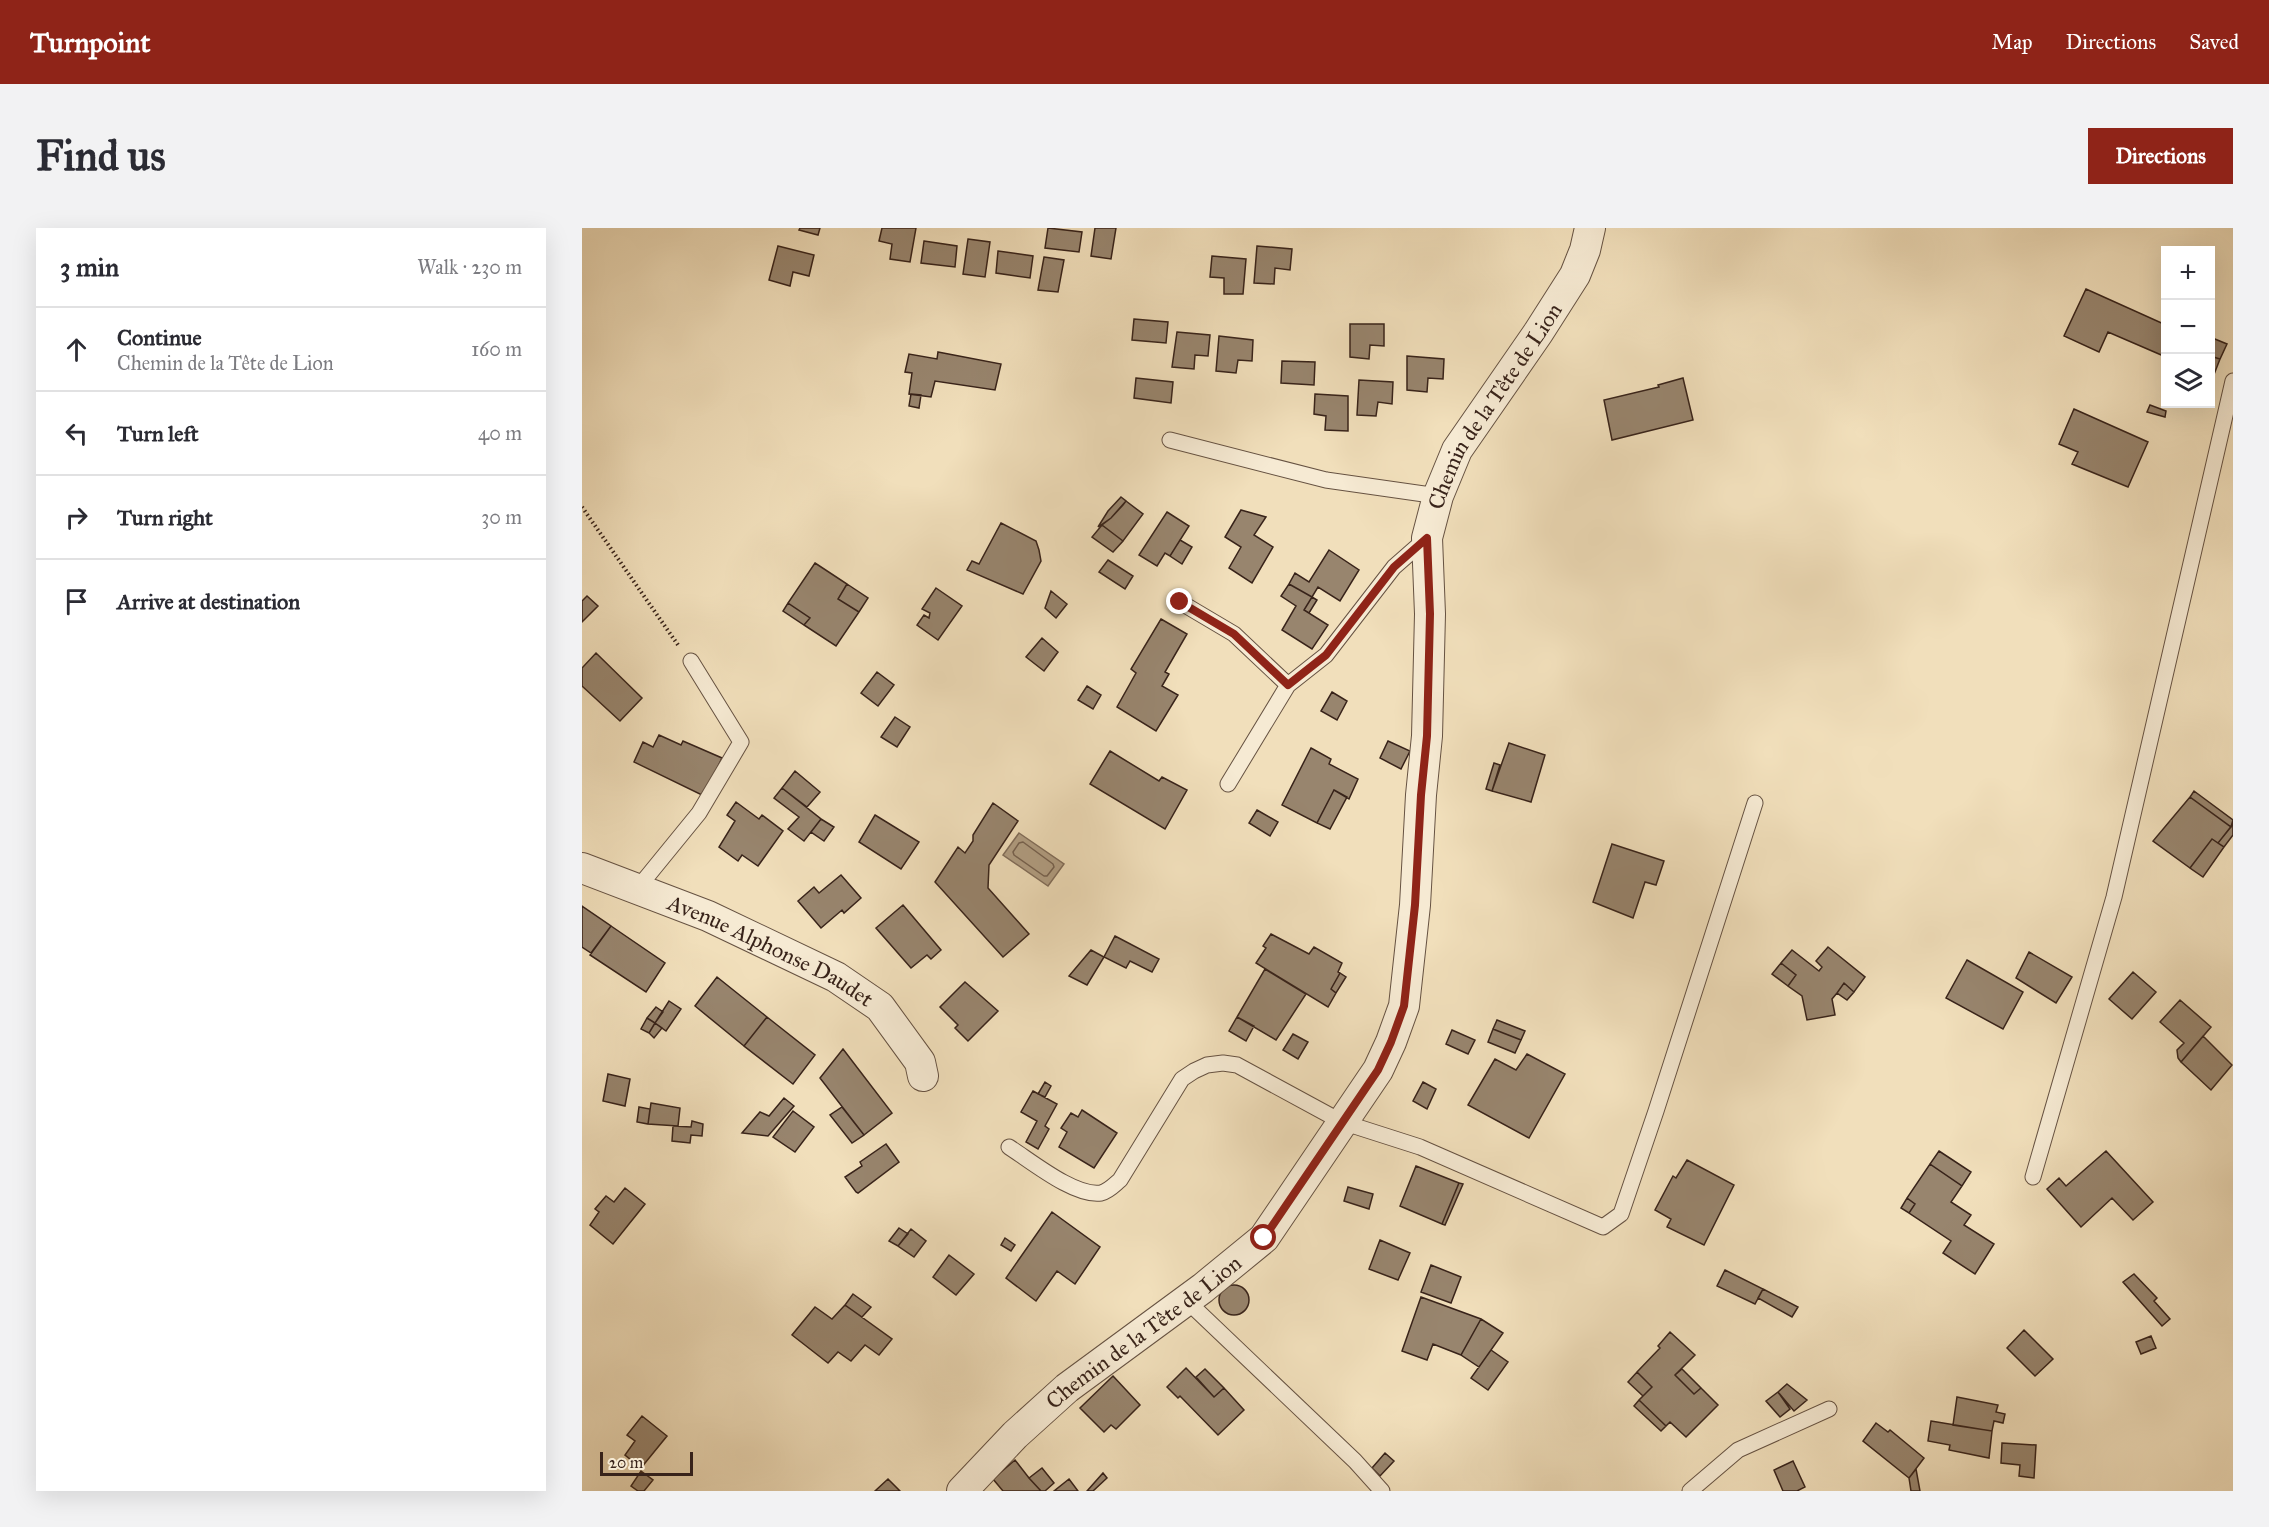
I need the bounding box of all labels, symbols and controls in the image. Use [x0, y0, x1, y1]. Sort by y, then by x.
text: Turnpoint [30, 25, 150, 60]
text: Map [1992, 29, 2033, 55]
text: Directions [2066, 29, 2156, 55]
text: Saved [2189, 29, 2239, 55]
button: Directions [2088, 128, 2233, 184]
text: Find us [36, 130, 166, 182]
map controls [2161, 246, 2215, 408]
button: + [2161, 246, 2215, 300]
text: 3 min [60, 251, 119, 283]
text: Walk · 230 m [417, 255, 522, 279]
street label: Chemin de la Tête de Lion [1422, 298, 1568, 512]
button: − [2161, 300, 2215, 354]
text: Continue [117, 324, 202, 351]
icon: ahead [60, 333, 93, 366]
text: 160 m [471, 337, 522, 361]
text: Chemin de la Tête de Lion [117, 351, 333, 375]
button: layers [2161, 354, 2215, 408]
icon: left [60, 417, 93, 450]
text: Turn left [117, 420, 199, 447]
text: 40 m [478, 421, 522, 445]
icon: right [60, 501, 93, 534]
text: Turn right [117, 504, 213, 531]
text: 30 m [481, 505, 522, 529]
icon: arrive [60, 585, 93, 618]
text: Arrive at destination [117, 588, 300, 615]
route end [1166, 588, 1192, 614]
street label: Avenue Alphonse Daudet [663, 889, 879, 1013]
route start [1250, 1224, 1276, 1250]
street label: Chemin de la Tête de Lion [1040, 1249, 1247, 1415]
scale bar [600, 1449, 693, 1476]
text: 20 m [609, 1453, 643, 1472]

